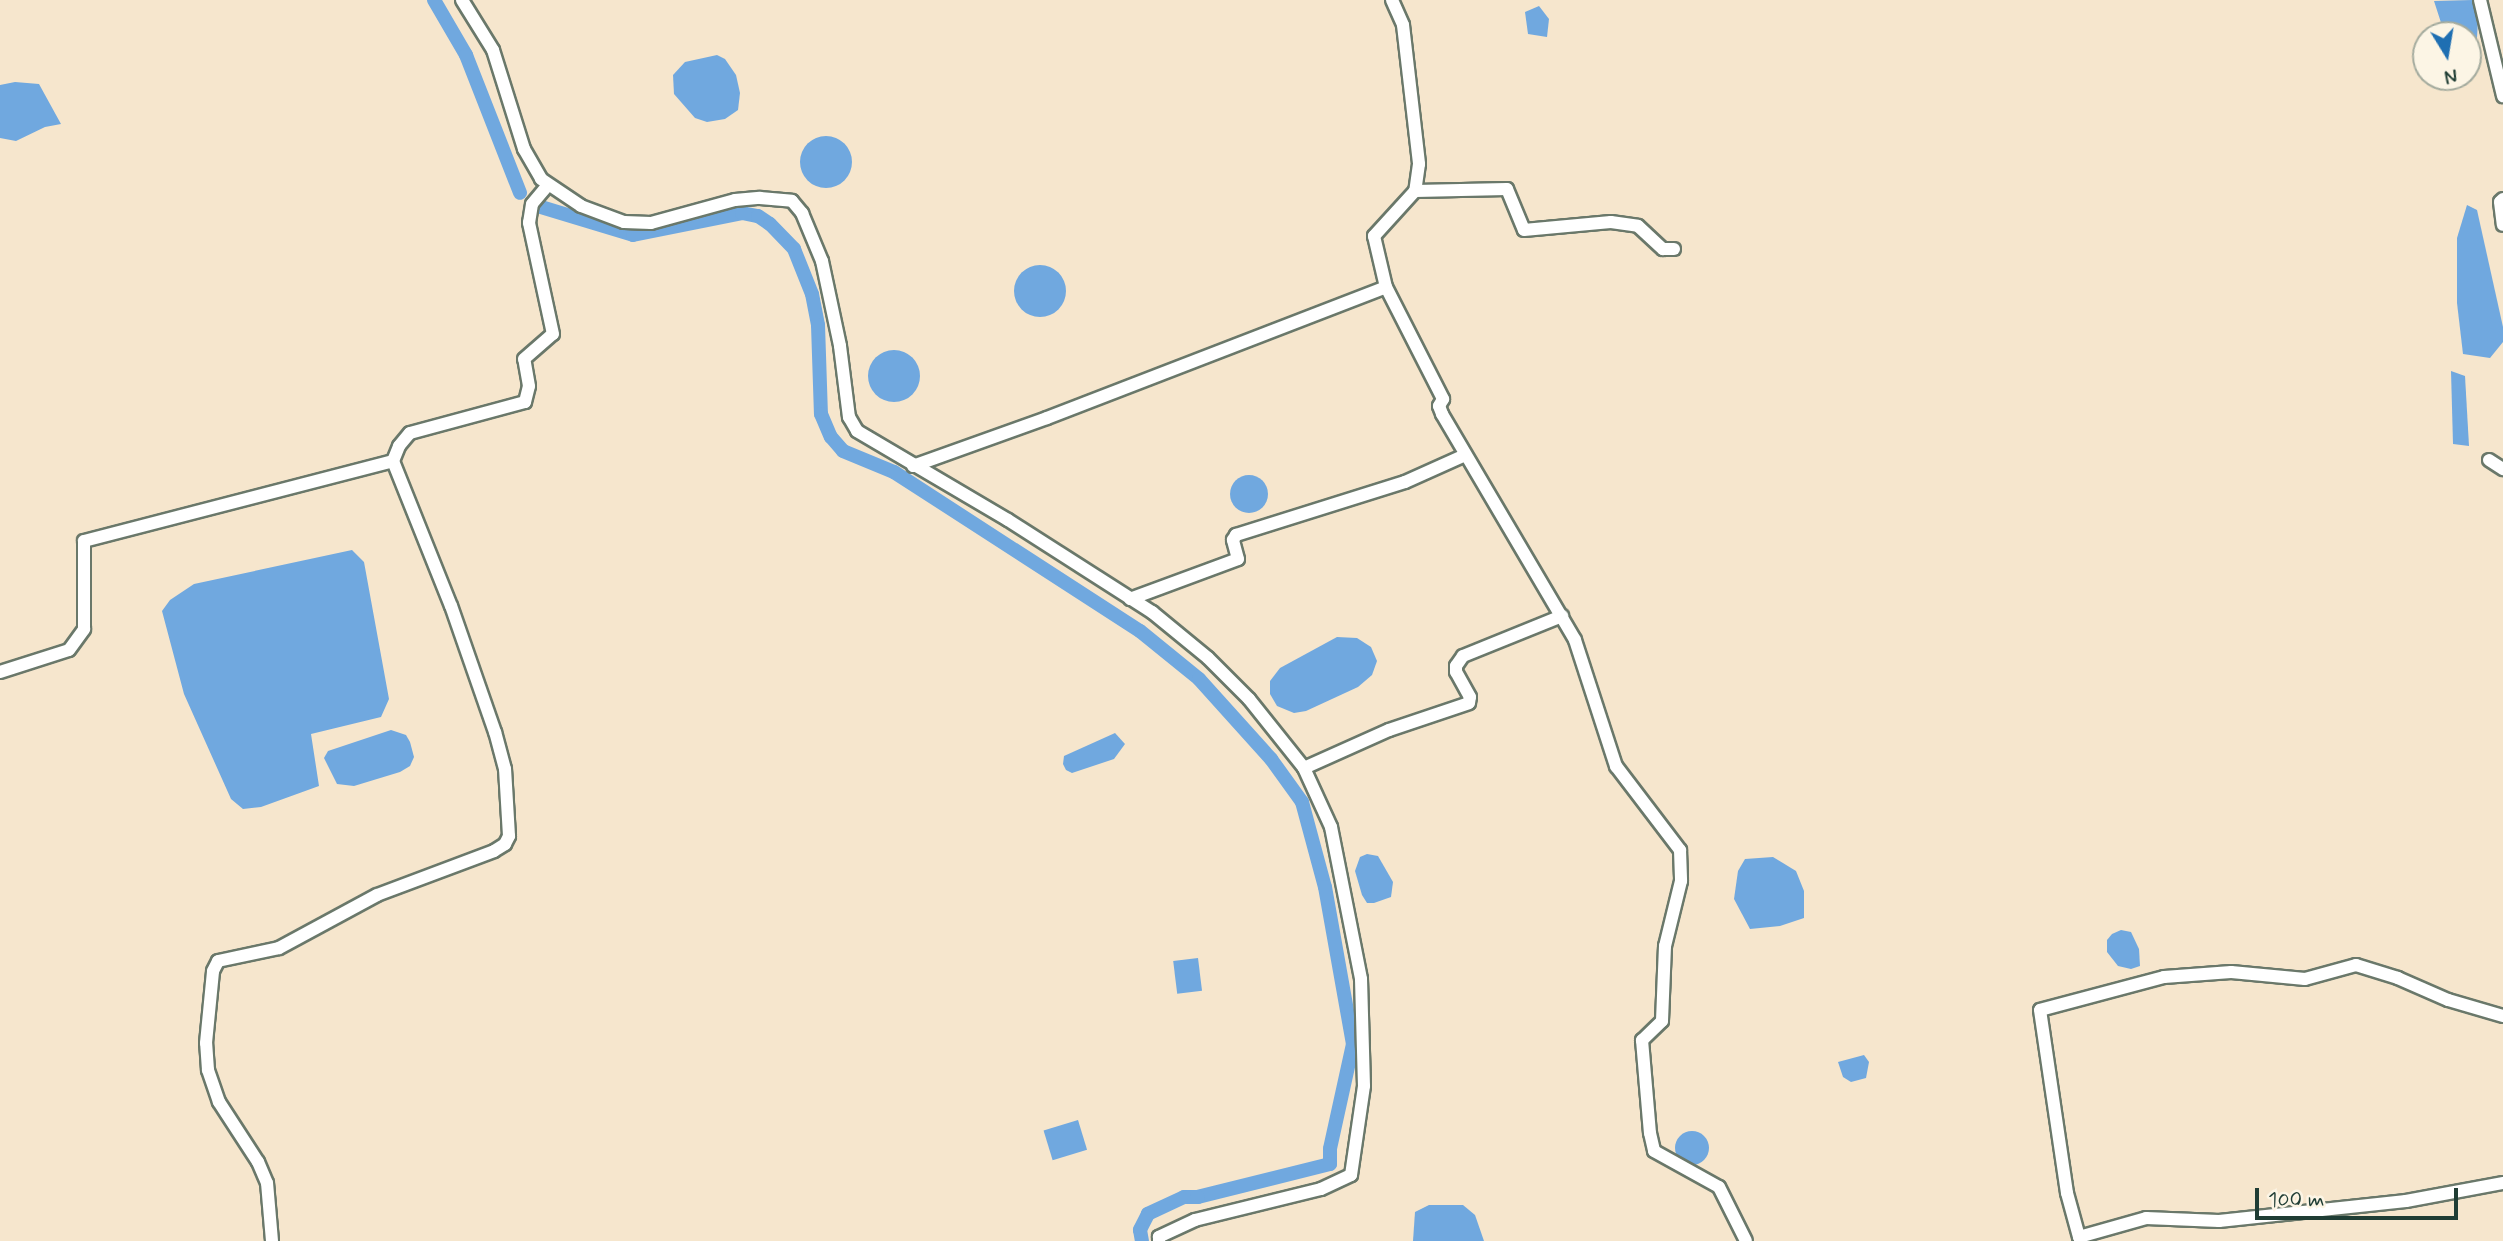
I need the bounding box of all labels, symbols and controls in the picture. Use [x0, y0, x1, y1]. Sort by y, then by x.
north arrow [2412, 21, 2482, 91]
text: N [2442, 62, 2459, 89]
scale bar [2258, 1174, 2461, 1218]
text: 100 m [2268, 1186, 2324, 1214]

